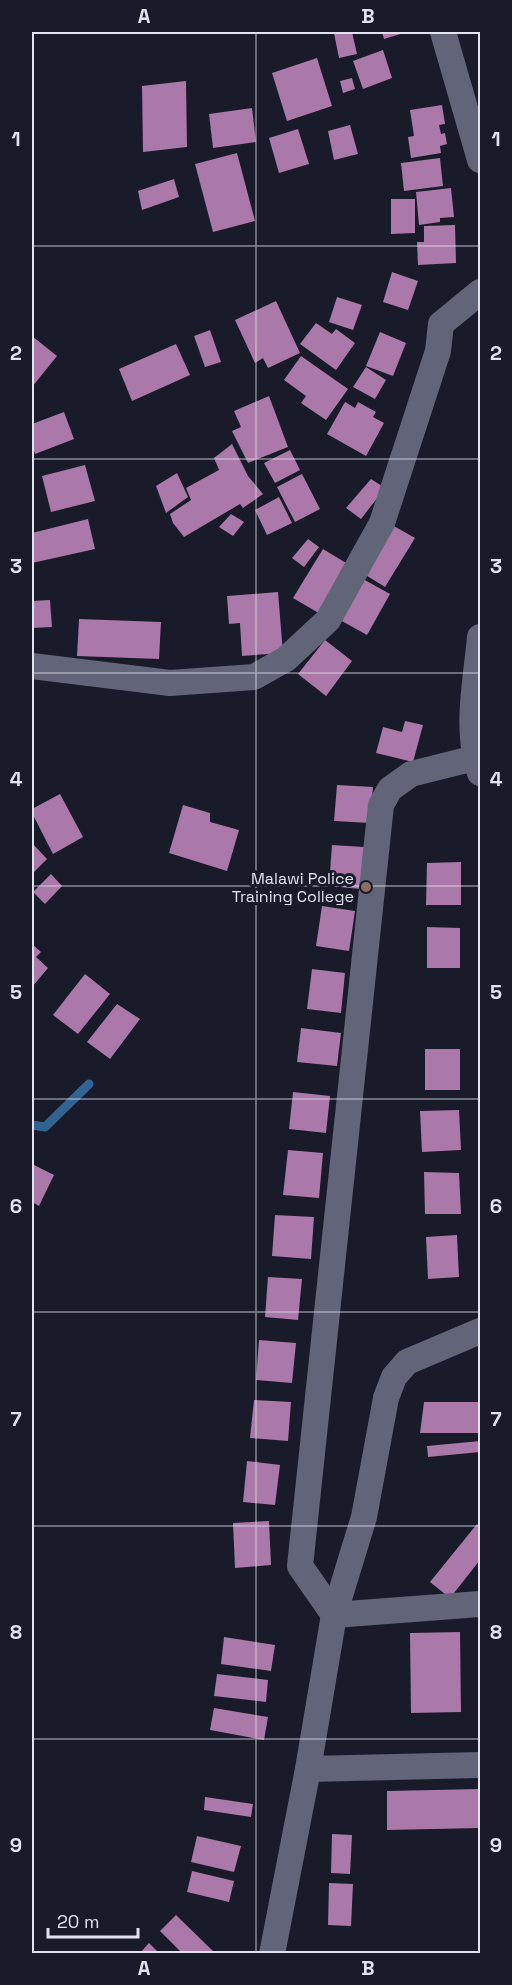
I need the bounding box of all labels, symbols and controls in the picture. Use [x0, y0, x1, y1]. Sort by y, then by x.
text: A [138, 3, 151, 29]
text: B [361, 3, 375, 29]
text: 1 [11, 126, 21, 152]
text: 1 [491, 126, 501, 152]
text: 2 [10, 340, 22, 366]
text: 2 [490, 340, 502, 366]
text: 3 [10, 553, 22, 579]
text: 3 [490, 553, 502, 579]
text: 4 [10, 766, 23, 792]
text: 4 [490, 766, 503, 792]
place label: Malawi Police Training College [232, 868, 354, 907]
marker: Malawi Police Training College [359, 880, 373, 894]
text: 5 [10, 979, 22, 1005]
text: 5 [490, 979, 502, 1005]
text: 6 [10, 1193, 22, 1219]
text: 6 [490, 1193, 502, 1219]
text: 7 [10, 1406, 22, 1432]
text: 7 [490, 1406, 502, 1432]
text: 8 [10, 1619, 22, 1645]
text: 8 [490, 1619, 502, 1645]
text: 9 [10, 1832, 22, 1858]
text: 9 [490, 1832, 502, 1858]
scale bar [48, 1901, 138, 1939]
text: 20 m [57, 1910, 100, 1933]
text: A [138, 1955, 151, 1981]
text: B [361, 1955, 375, 1981]

